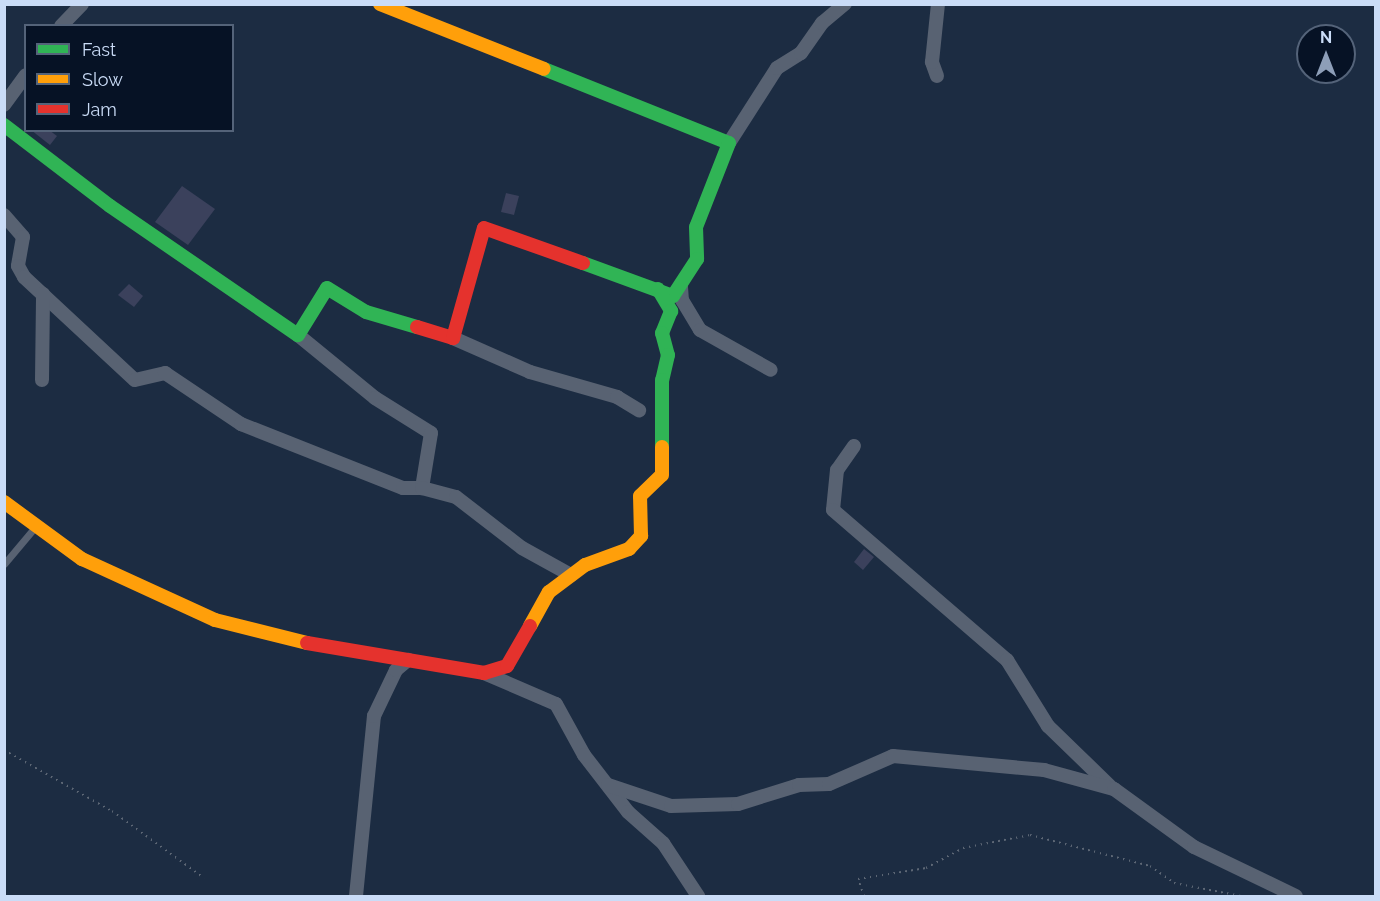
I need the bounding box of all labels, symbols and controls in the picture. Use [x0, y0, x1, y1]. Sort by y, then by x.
legend [24, 24, 234, 132]
north arrow [1296, 24, 1356, 84]
text: N [1320, 28, 1332, 47]
text: Fast [82, 39, 116, 60]
text: Slow [82, 69, 123, 90]
text: Jam [82, 99, 117, 120]

